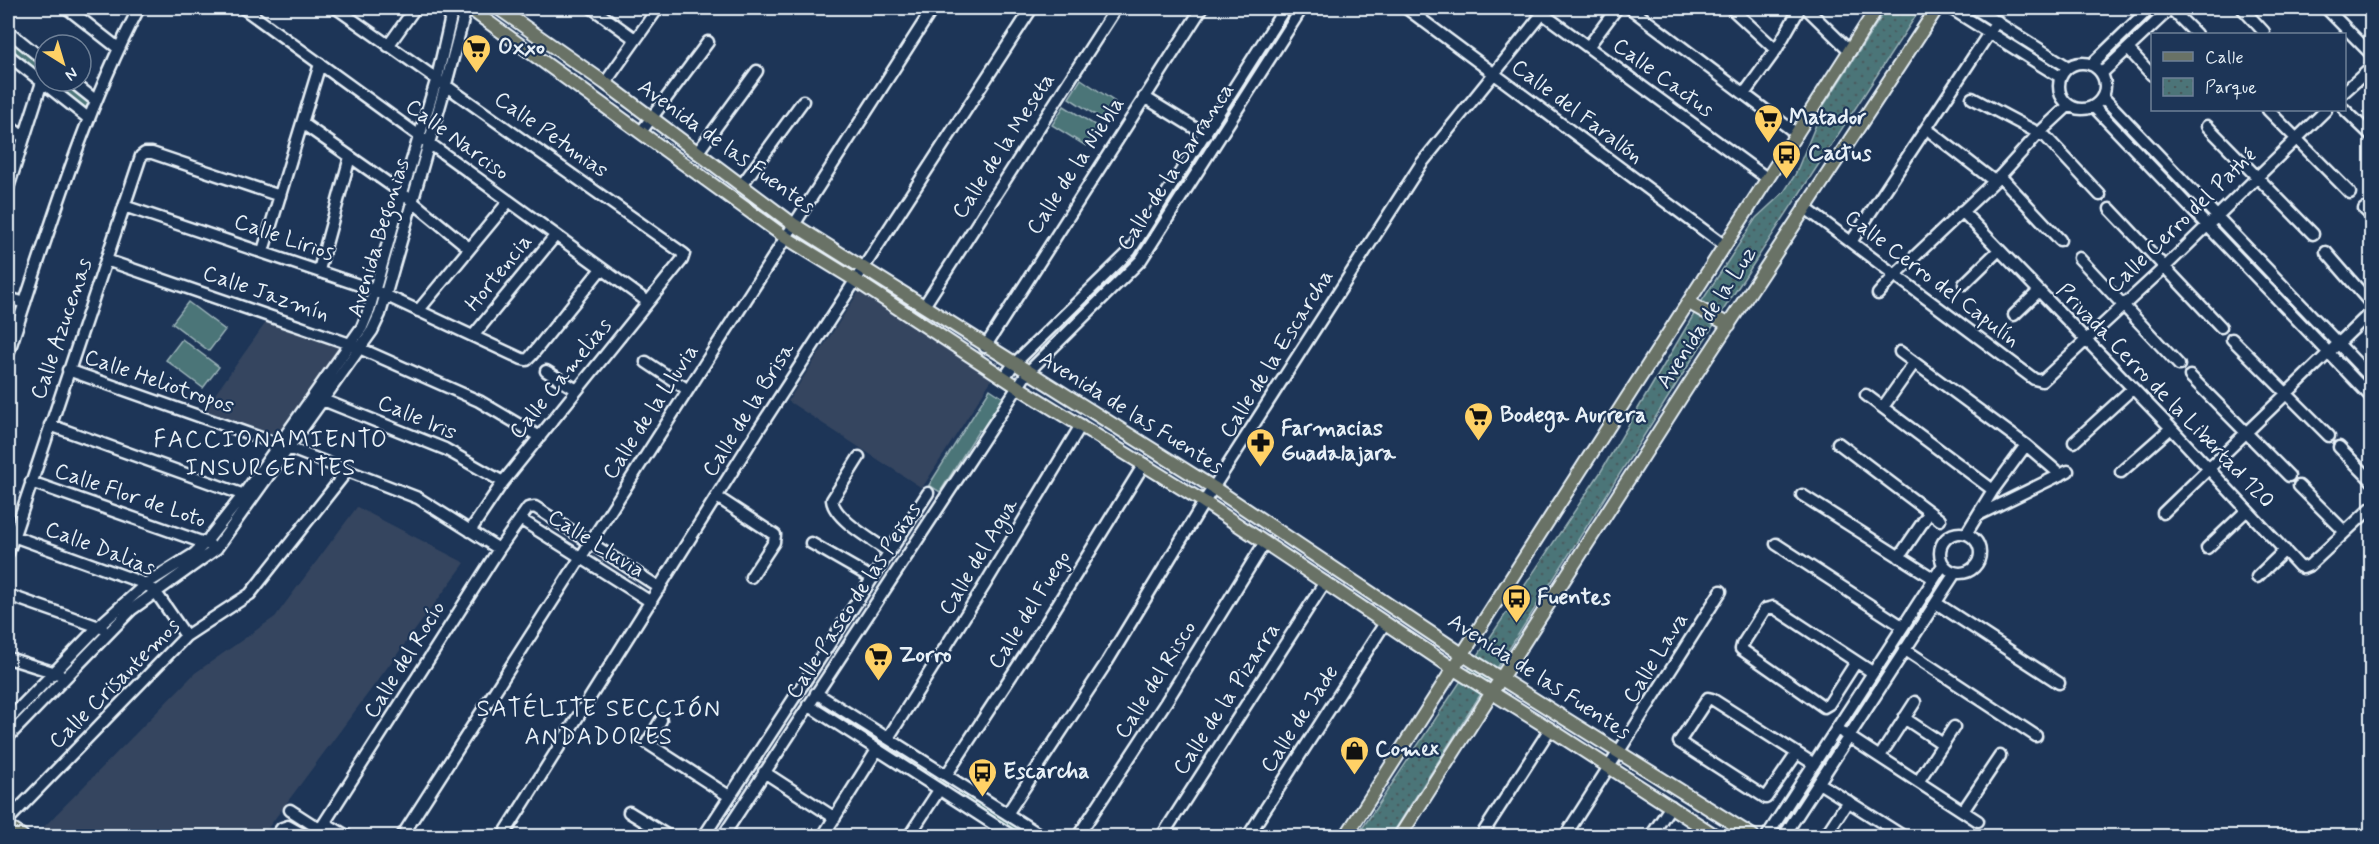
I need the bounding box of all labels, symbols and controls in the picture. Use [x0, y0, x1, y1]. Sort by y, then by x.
supermarket icon: Oxxo [461, 32, 493, 74]
street label: Calle Cactus [1607, 32, 1719, 124]
north arrow [33, 33, 93, 93]
legend [2151, 33, 2346, 111]
place label: Oxxo [498, 34, 545, 62]
text: Calle [2205, 46, 2244, 70]
street label: Calle del Farallón [1505, 53, 1649, 171]
text: N [61, 62, 82, 85]
street label: Calle de la Meseta [946, 68, 1062, 224]
street label: Avenida de las Fuentes [632, 73, 820, 221]
text: Parque [2205, 76, 2257, 100]
street label: Calle de la Barranca [1111, 78, 1241, 256]
street label: Calle Petunias [488, 85, 614, 185]
street label: Calle de la Niebla [1021, 92, 1131, 240]
street label: Calle Narciso [399, 93, 515, 187]
supermarket icon: Matador [1752, 102, 1784, 144]
place label: Matador [1789, 104, 1867, 132]
bus stop icon: Cactus [1771, 138, 1803, 180]
place label: Cactus [1808, 140, 1872, 168]
street label: Calle Cerro del Pathé [2101, 142, 2263, 300]
street label: Avenida Begonias [342, 155, 419, 322]
street label: Calle Cerro del Capulín [1839, 204, 2025, 354]
street label: Calle Lirios [230, 208, 338, 268]
street label: Hortencia [459, 229, 539, 317]
street label: Avenida de la Luz [1651, 241, 1764, 394]
street label: Calle Azucenas [25, 254, 99, 403]
street label: Calle Jazmín [199, 259, 333, 329]
street label: Calle de la Escarcha [1214, 264, 1340, 444]
street label: Privada Cerro de la Libertad 120 [2050, 277, 2280, 515]
street label: Calle Camelias [504, 312, 619, 445]
street label: Calle de la Brisa [696, 337, 802, 483]
street label: Calle de la Lluvia [597, 339, 705, 485]
street label: Calle Heliotropos [80, 343, 238, 421]
street label: Avenida de las Fuentes [1033, 345, 1229, 481]
street label: Calle Iris [373, 389, 461, 447]
supermarket icon: Bodega Aurrera [1463, 400, 1495, 442]
place label: Bodega Aurrera [1500, 402, 1646, 433]
place label: Farmacias Guadalajara [1281, 415, 1397, 468]
district label: FACCIONAMIENTO INSURGENTES [153, 425, 389, 484]
pharmacy icon: Farmacias Guadalajara [1244, 426, 1276, 468]
street label: Calle Flor de Loto [51, 457, 209, 535]
street label: Calle del Agua [933, 493, 1028, 622]
street label: Calle Paseo de las Peñas [780, 497, 928, 704]
street label: Calle Lluvia [542, 503, 650, 585]
street label: Calle Dalias [41, 515, 159, 583]
street label: Calle del Fuego [982, 545, 1078, 675]
bus stop icon: Fuentes [1500, 582, 1532, 624]
place label: Fuentes [1537, 584, 1611, 612]
street label: Calle del Rocío [358, 596, 452, 724]
street label: Avenida de las Fuentes [1442, 607, 1636, 747]
street label: Calle Lava [1617, 607, 1695, 709]
street label: Calle Crisantemos [43, 612, 187, 756]
street label: Calle del Risco [1109, 616, 1203, 744]
street label: Calle de la Pizarra [1167, 617, 1287, 781]
supermarket icon: Zorro [862, 640, 894, 682]
place label: Zorro [899, 642, 952, 670]
street label: Calle de Jade [1255, 660, 1345, 778]
district label: SATÉLITE SECCIÓN ANDADORES [476, 692, 722, 753]
shop icon: Comex [1338, 734, 1370, 776]
place label: Comex [1375, 736, 1439, 764]
bus stop icon: Escarcha [966, 756, 998, 798]
place label: Escarcha [1003, 758, 1090, 786]

